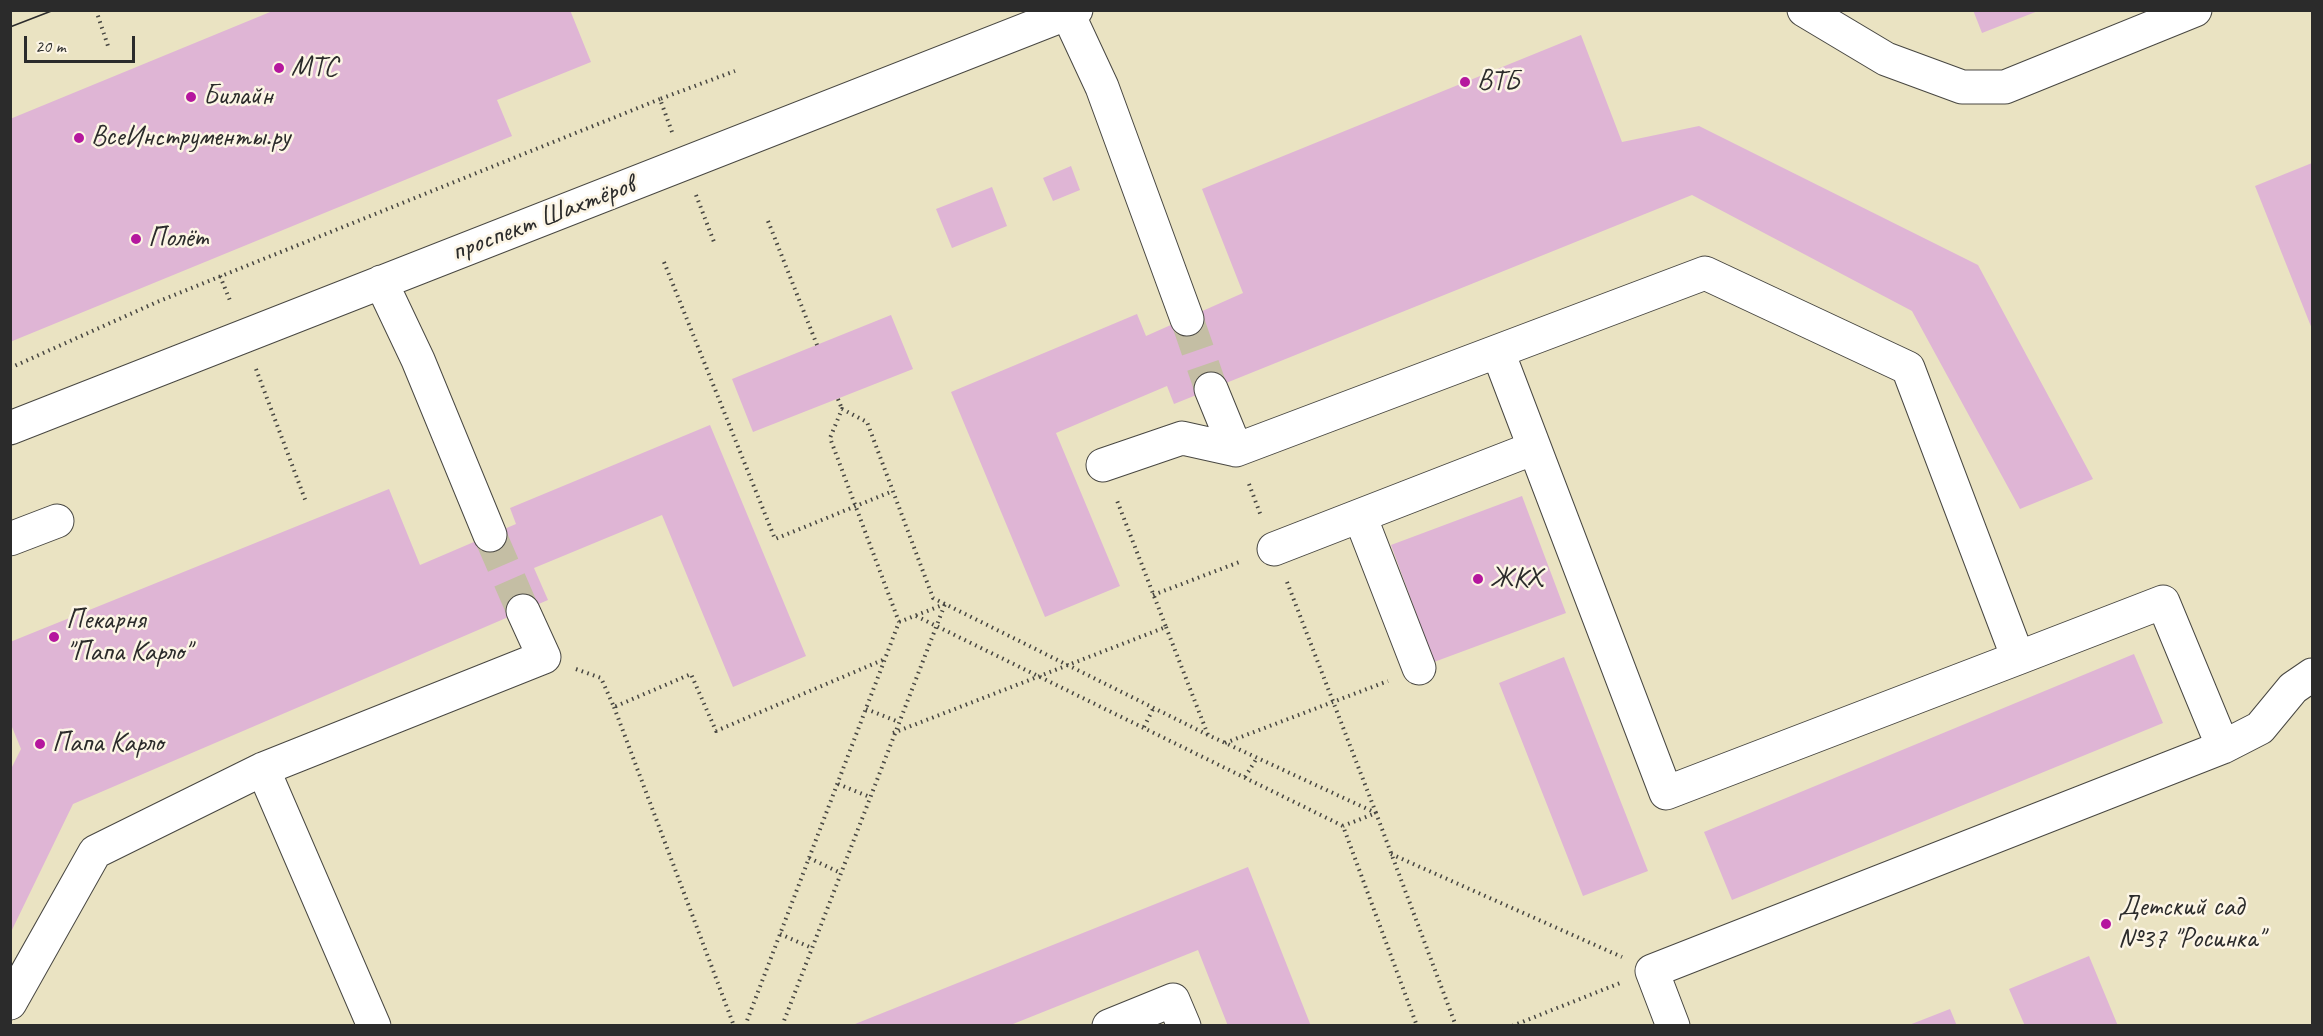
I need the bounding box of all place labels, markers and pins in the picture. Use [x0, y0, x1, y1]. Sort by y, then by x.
place label: МТС [291, 51, 337, 85]
marker: МТС [272, 61, 286, 75]
place label: ВТБ [1477, 65, 1519, 99]
marker: ВТБ [1458, 75, 1472, 89]
place label: Билайн [203, 80, 273, 114]
marker: Билайн [184, 90, 198, 104]
place label: ВсеИнструменты.ру [91, 121, 290, 155]
marker: ВсеИнструменты.ру [72, 131, 86, 145]
place label: Полёт [148, 222, 207, 256]
marker: Полёт [129, 232, 143, 246]
place label: ЖКХ [1490, 562, 1542, 596]
marker: ЖКХ [1471, 572, 1485, 586]
place label: Пекарня "Папа Карло" [66, 604, 191, 670]
marker: Пекарня "Папа Карло" [47, 630, 61, 644]
place label: Папа Карло [52, 727, 163, 761]
marker: Папа Карло [33, 737, 47, 751]
place label: Детский сад №37 "Росинка" [2118, 891, 2264, 957]
marker: Детский сад №37 "Росинка" [2099, 917, 2113, 931]

